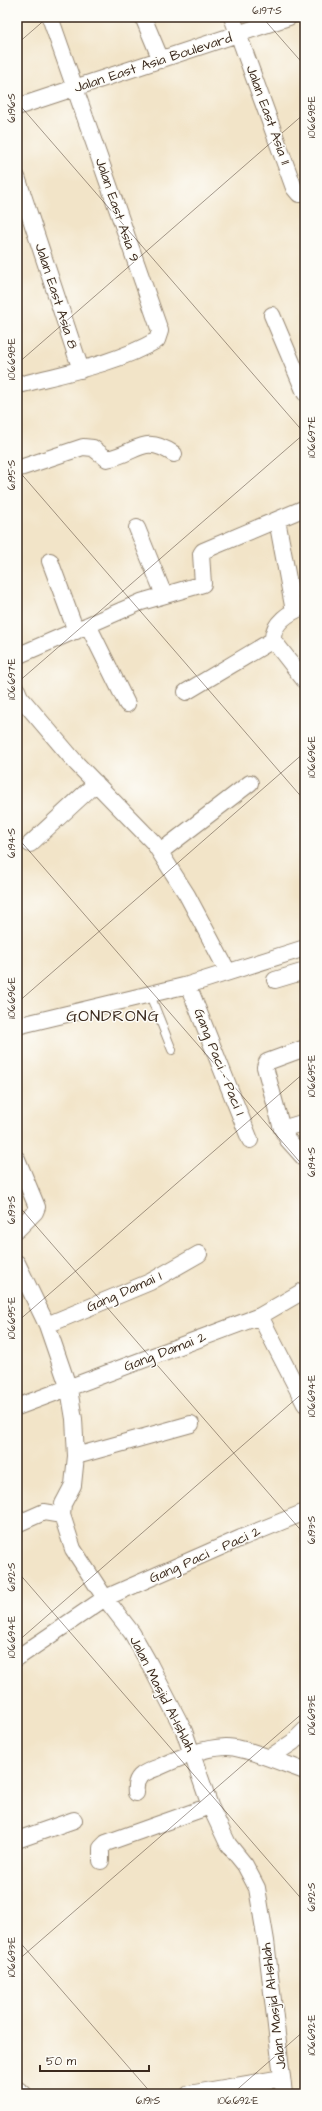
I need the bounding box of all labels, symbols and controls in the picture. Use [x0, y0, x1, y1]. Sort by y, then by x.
text: 6.197°S [252, 4, 282, 18]
street label: Jalan East Asia Boulevard [71, 28, 235, 98]
street label: Jalan East Asia 11 [241, 62, 295, 168]
text: 6.196°S [5, 93, 19, 123]
text: 106.698°E [305, 96, 319, 138]
street label: Jalan East Asia 9 [90, 155, 144, 265]
street label: Jalan East Asia 8 [29, 241, 83, 351]
text: 106.698°E [5, 338, 19, 380]
text: 106.697°E [305, 416, 319, 458]
text: 6.195°S [5, 459, 19, 490]
text: 106.697°E [5, 658, 19, 700]
text: 106.696°E [305, 736, 319, 778]
text: 6.194°S [5, 827, 19, 858]
text: 106.696°E [5, 977, 19, 1019]
district label: GONDRONG [66, 1005, 160, 1027]
street label: Gang Paci - Paci 1 [188, 1006, 250, 1119]
text: 106.695°E [305, 1055, 319, 1097]
text: 6.194°S [305, 1146, 319, 1177]
text: 6.193°S [5, 1195, 19, 1224]
street label: Gang Damai 1 [83, 1266, 165, 1317]
text: 106.695°E [5, 1297, 19, 1339]
street label: Gang Damai 2 [121, 1327, 209, 1377]
text: 106.694°E [305, 1375, 319, 1417]
text: 6.193°S [305, 1515, 319, 1544]
street label: Gang Paci - Paci 2 [146, 1521, 264, 1589]
text: 6.192°S [5, 1562, 19, 1592]
text: 106.694°E [5, 1616, 19, 1658]
street label: Jalan Masjid Al-Ishlah [124, 1633, 200, 1755]
text: 106.693°E [305, 1695, 319, 1735]
text: 6.192°S [305, 1882, 319, 1912]
text: 106.693°E [5, 1937, 19, 1977]
street label: Jalan Masjid Al-Ishlah [256, 1941, 292, 2070]
text: 106.692°E [305, 2014, 319, 2056]
scale bar [40, 2047, 149, 2073]
text: 50 m [46, 2053, 77, 2070]
text: 6.191°S [136, 2094, 161, 2108]
text: 106.692°E [217, 2094, 259, 2108]

